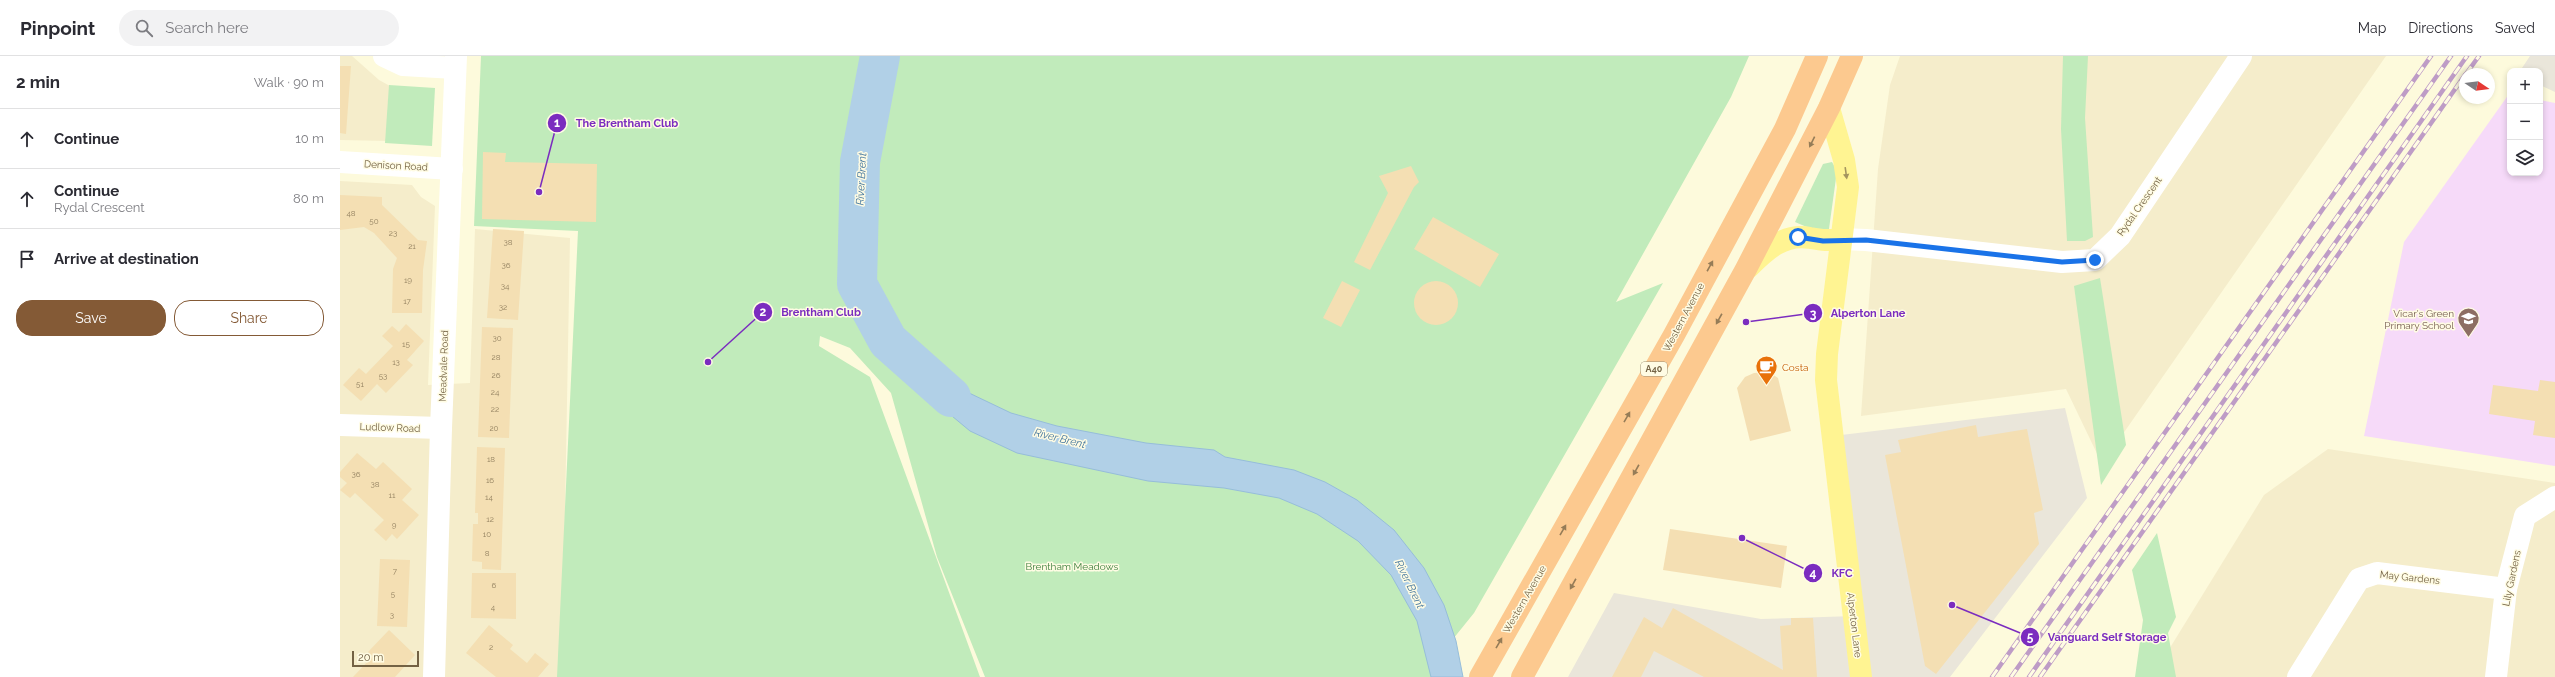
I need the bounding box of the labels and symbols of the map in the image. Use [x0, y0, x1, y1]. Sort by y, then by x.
north arrow [2459, 68, 2495, 104]
callout: The Brentham Club [547, 112, 686, 135]
text: 1 [554, 116, 560, 130]
text: The Brentham Club [576, 117, 678, 130]
one-way arrow [1809, 137, 1815, 148]
water label: River Brent [854, 152, 869, 206]
street label: Denison Road [364, 158, 428, 173]
one-way arrow [1843, 167, 1849, 179]
street label: Rydal Crescent [2115, 174, 2164, 238]
house number: 48 [346, 208, 356, 218]
house number: 50 [369, 216, 379, 226]
house number: 23 [389, 228, 397, 238]
route start [1789, 228, 1807, 246]
house number: 38 [503, 237, 513, 247]
house number: 21 [408, 241, 416, 251]
route end [2086, 251, 2104, 269]
house number: 36 [501, 260, 511, 270]
one-way arrow [1707, 260, 1714, 272]
house number: 19 [404, 275, 412, 285]
house number: 34 [501, 281, 510, 291]
street label: Western Avenue [1661, 281, 1706, 353]
house number: 17 [403, 296, 412, 306]
callout: Brentham Club [753, 301, 869, 324]
house number: 32 [499, 302, 507, 312]
callout: Alperton Lane [1803, 302, 1914, 325]
text: 2 [760, 305, 767, 319]
text: Brentham Club [781, 306, 861, 319]
school or university icon: Vicar's Green Primary School [2456, 306, 2482, 339]
text: 3 [1810, 307, 1817, 321]
text: Alperton Lane [1831, 307, 1906, 320]
place label: Vicar's Green Primary School [2384, 308, 2454, 331]
one-way arrow [1715, 313, 1722, 325]
street label: Meadvale Road [437, 330, 450, 402]
house number: 30 [492, 333, 502, 343]
house number: 15 [402, 339, 411, 349]
house number: 28 [492, 352, 501, 362]
cafe icon: Costa [1754, 354, 1780, 387]
house number: 13 [392, 357, 400, 367]
road number: A40 [1641, 362, 1667, 376]
place label: Costa [1782, 362, 1808, 373]
house number: 26 [492, 370, 501, 380]
house number: 53 [379, 371, 387, 381]
house number: 51 [356, 379, 364, 389]
house number: 24 [491, 387, 500, 397]
house number: 22 [491, 404, 499, 414]
one-way arrow [1624, 411, 1631, 423]
street label: Ludlow Road [359, 421, 421, 434]
house number: 20 [489, 423, 499, 433]
water label: River Brent [1033, 426, 1088, 451]
house number: 18 [487, 454, 495, 464]
one-way arrow [1633, 464, 1639, 476]
house number: 36 [351, 469, 361, 479]
house number: 16 [486, 475, 494, 485]
house number: 38 [370, 479, 380, 489]
house number: 11 [389, 490, 396, 500]
house number: 14 [485, 492, 494, 502]
house number: 12 [486, 514, 494, 524]
house number: 9 [392, 520, 397, 530]
one-way arrow [1560, 524, 1567, 536]
house number: 10 [483, 529, 491, 539]
house number: 8 [485, 548, 490, 558]
street label: Lily Gardens [2500, 549, 2523, 607]
water label: River Brent [1392, 558, 1427, 611]
park label: Brentham Meadows [1026, 561, 1119, 572]
callout: KFC [1803, 562, 1860, 585]
street label: Western Avenue [1501, 563, 1548, 635]
house number: 7 [393, 566, 398, 576]
text: 4 [1810, 566, 1817, 580]
text: KFC [1831, 567, 1853, 580]
street label: May Gardens [2379, 569, 2441, 586]
one-way arrow [1570, 578, 1577, 590]
house number: 6 [492, 580, 497, 590]
house number: 5 [391, 589, 396, 599]
street label: Alperton Lane [1845, 592, 1864, 658]
house number: 4 [491, 602, 496, 612]
house number: 3 [390, 610, 394, 620]
callout: Vanguard Self Storage [2020, 625, 2175, 648]
text: 5 [2027, 630, 2034, 644]
text: Vanguard Self Storage [2048, 631, 2167, 644]
one-way arrow [1496, 637, 1502, 649]
house number: 2 [489, 642, 493, 652]
scale bar [352, 649, 419, 668]

